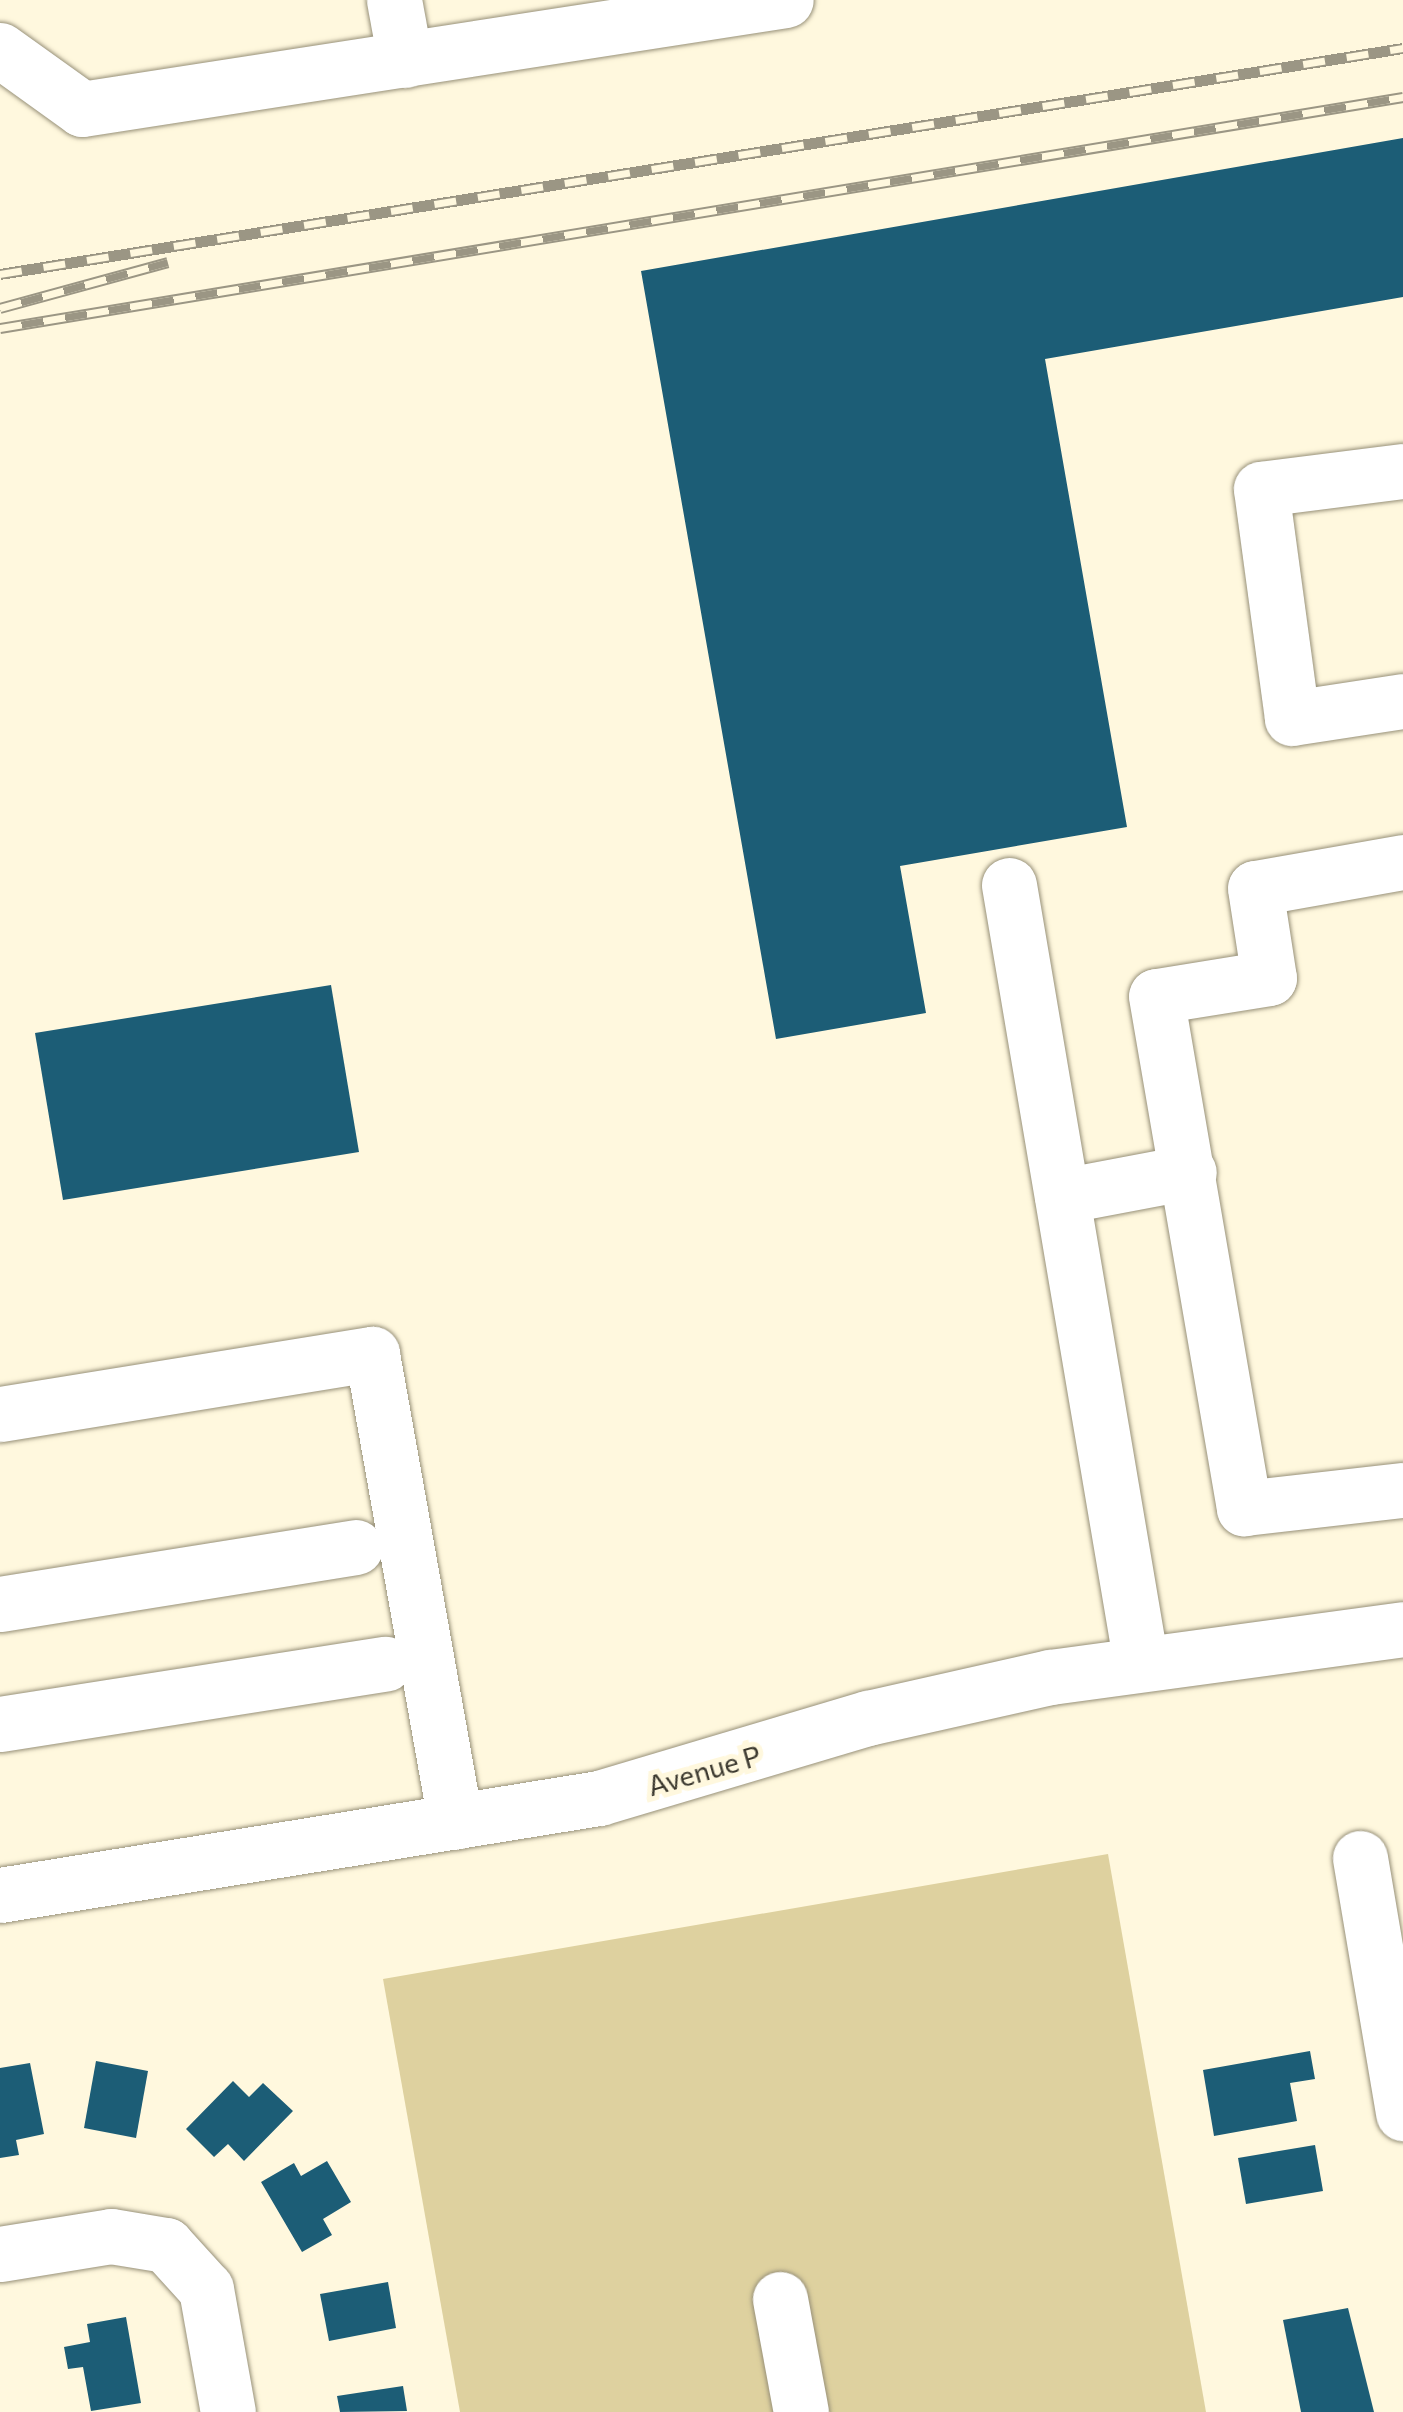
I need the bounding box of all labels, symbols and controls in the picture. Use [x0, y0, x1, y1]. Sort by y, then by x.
street label: Avenue P [643, 1738, 765, 1802]

